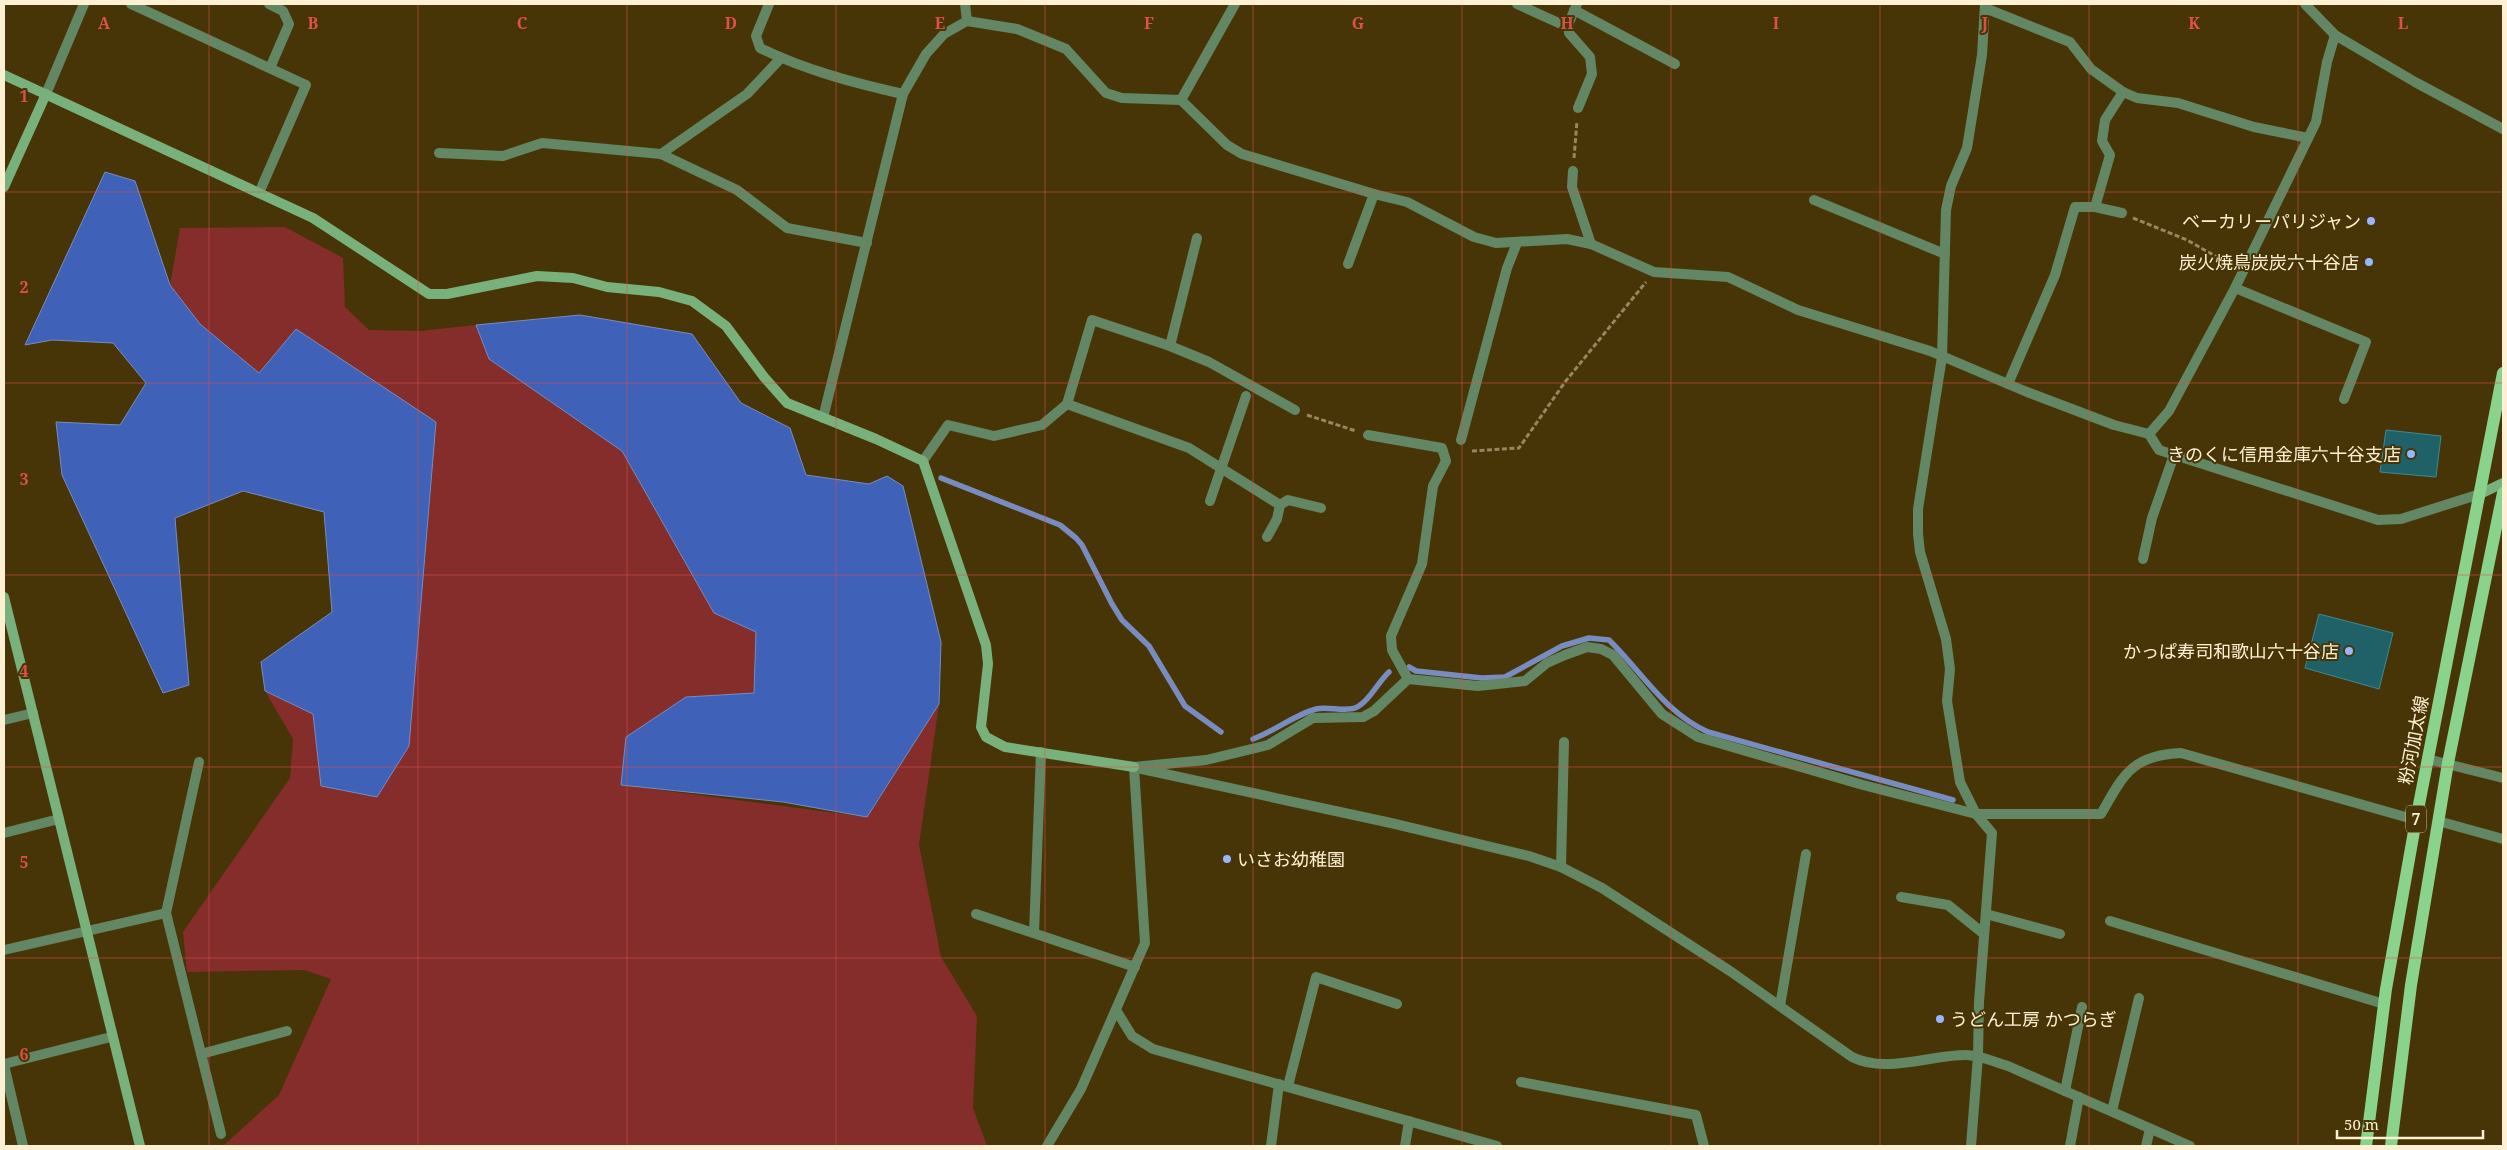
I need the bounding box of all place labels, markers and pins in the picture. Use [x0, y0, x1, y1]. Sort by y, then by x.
place label: ベーカリーパリジャン [2182, 209, 2361, 233]
marker: ベーカリーパリジャン [2365, 215, 2377, 227]
place label: 炭火焼鳥炭炭六十谷店 [2179, 250, 2359, 274]
marker: 炭火焼鳥炭炭六十谷店 [2363, 256, 2375, 268]
place label: きのくに信用金庫六十谷支店 [2167, 442, 2401, 466]
marker: きのくに信用金庫六十谷支店 [2405, 448, 2417, 460]
place label: かっぱ寿司和歌山六十谷店 [2123, 639, 2339, 663]
marker: かっぱ寿司和歌山六十谷店 [2343, 645, 2355, 657]
place label: いさお幼稚園 [1237, 847, 1345, 871]
marker: いさお幼稚園 [1221, 853, 1233, 865]
place label: うどん工房 かつらぎ [1950, 1007, 2117, 1031]
marker: うどん工房 かつらぎ [1934, 1013, 1946, 1025]

